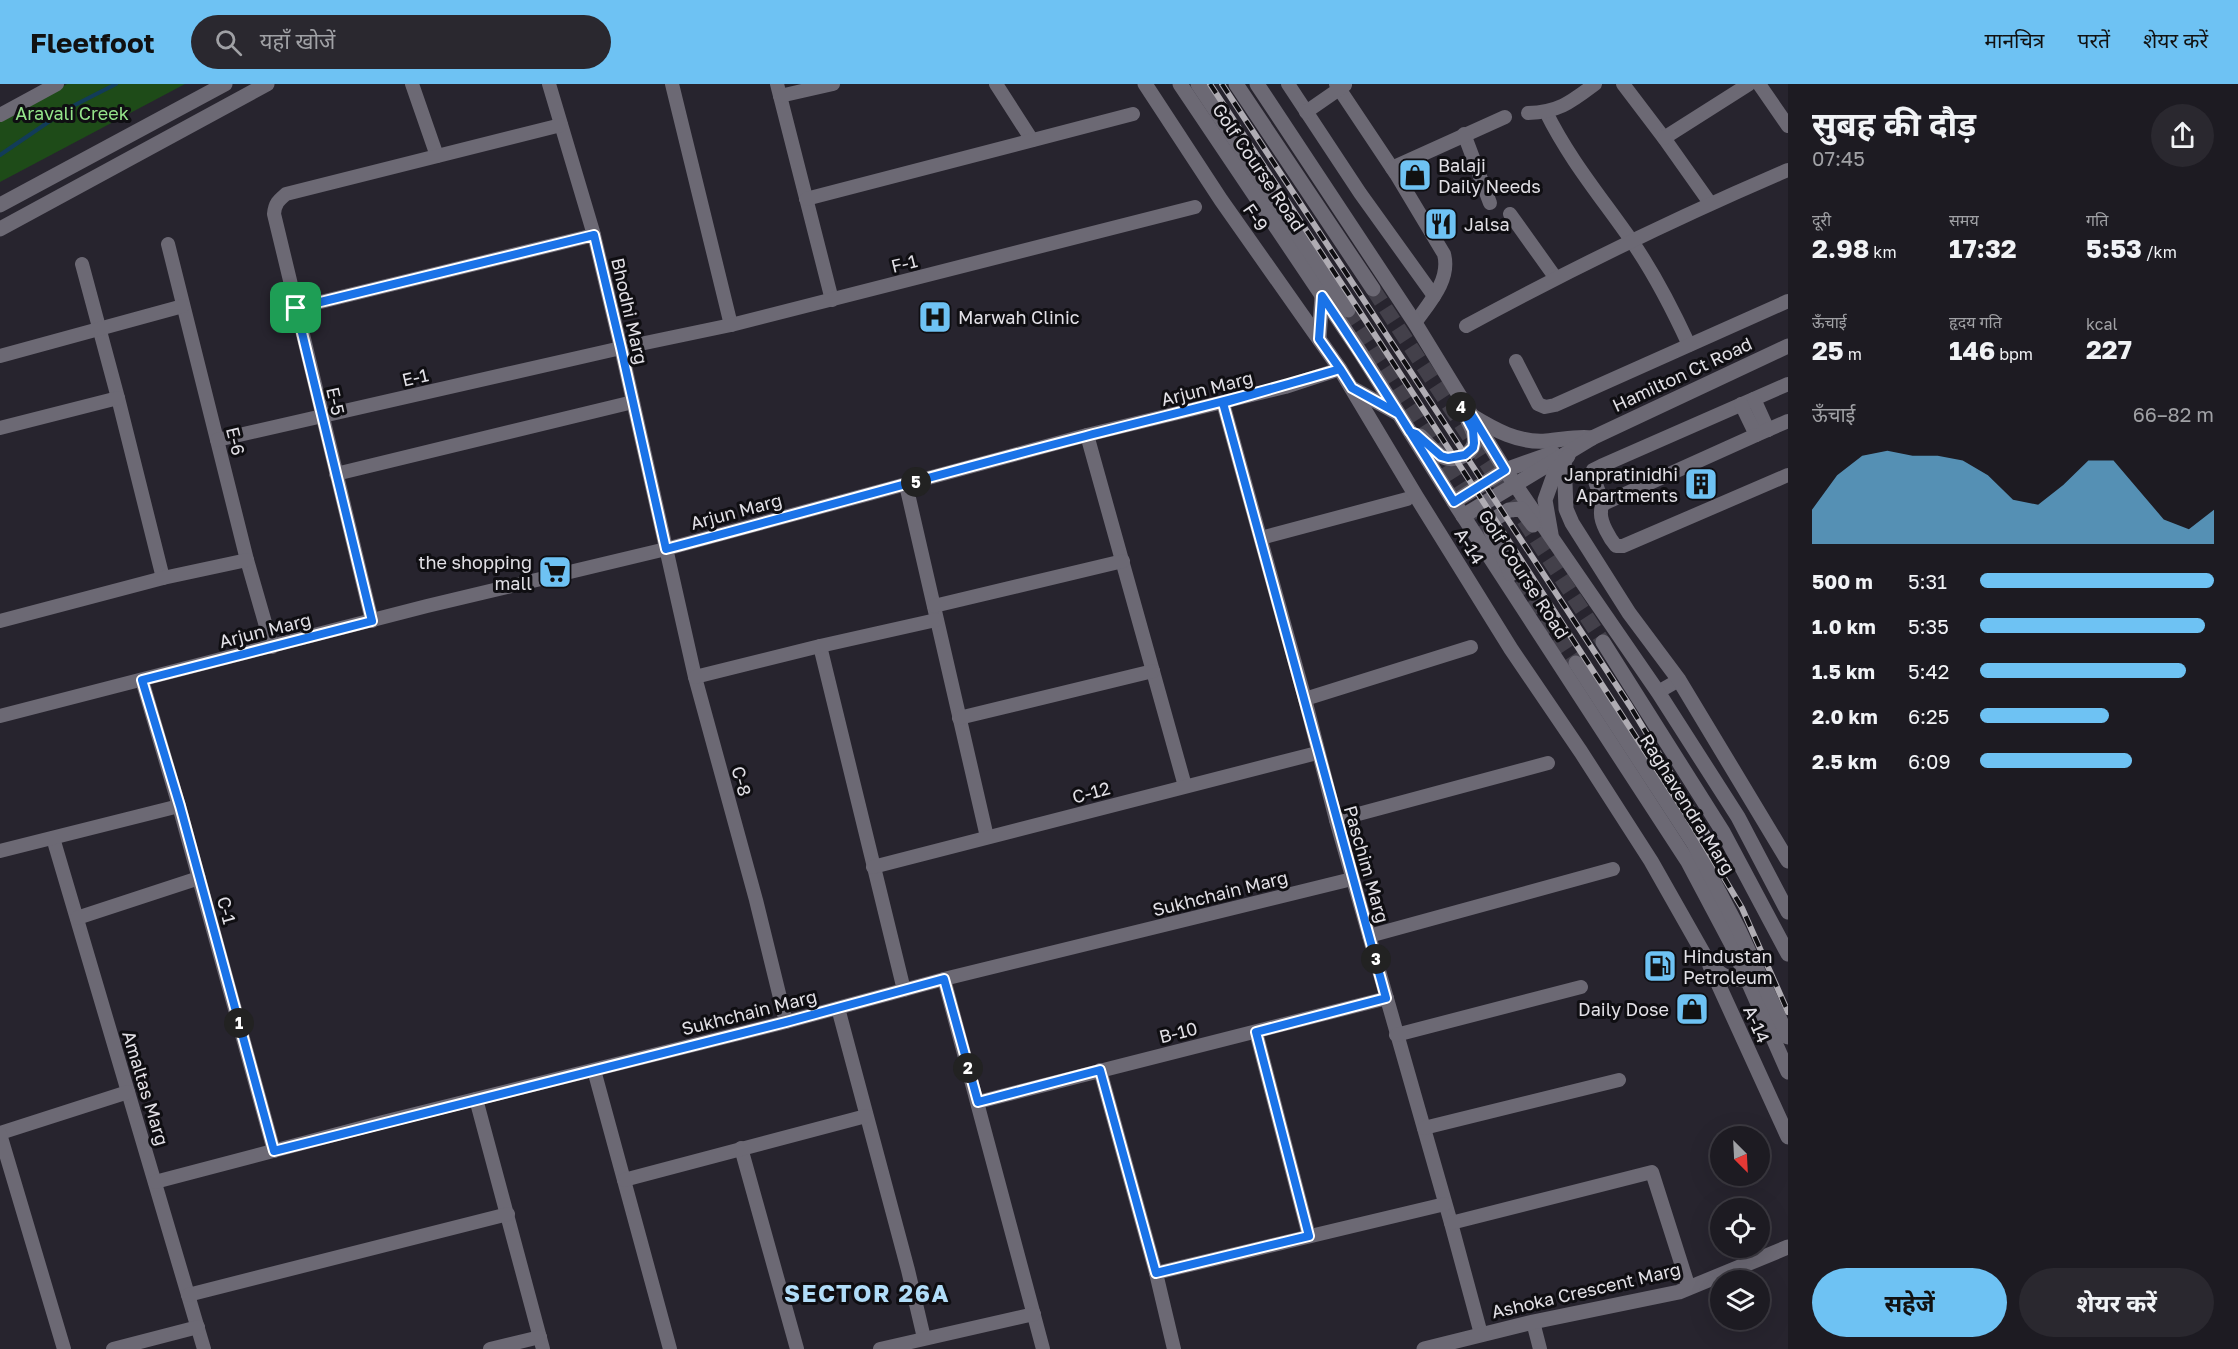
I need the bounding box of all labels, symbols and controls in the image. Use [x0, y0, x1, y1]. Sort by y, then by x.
search box [191, 15, 611, 69]
text: Fleetfoot [30, 26, 155, 59]
icon: search [212, 26, 245, 59]
text: यहाँ खोजें [260, 27, 335, 54]
text: मानचित्र [1984, 27, 2044, 53]
text: परतें [2077, 27, 2110, 53]
text: शेयर करें [2143, 27, 2208, 53]
street label: Golf Course Road [1208, 99, 1310, 235]
park label: Aravali Creek [15, 102, 129, 124]
text: सुबह की दौड़ [1812, 104, 1976, 143]
button: share [2151, 104, 2214, 167]
text: 07:45 [1812, 146, 1865, 170]
place label: Balaji Daily Needs [1438, 154, 1541, 197]
shop icon: Balaji Daily Needs [1397, 157, 1433, 193]
street label: F-9 [1239, 199, 1273, 235]
restaurant icon: Jalsa [1423, 206, 1459, 242]
text: दूरी [1812, 210, 1831, 230]
text: समय [1949, 210, 1979, 230]
text: गति [2086, 210, 2108, 230]
place label: Jalsa [1464, 213, 1510, 235]
text: 2.98 [1812, 233, 1869, 264]
text: 17:32 [1949, 233, 2017, 264]
text: 5:53 [2086, 233, 2142, 264]
text: km [1869, 242, 1897, 262]
text: /km [2142, 242, 2177, 262]
street label: F-1 [889, 249, 920, 277]
street label: Bhodhi Marg [607, 255, 653, 367]
pin [270, 282, 321, 333]
icon: arrive [279, 291, 312, 324]
hospital icon: Marwah Clinic [917, 299, 953, 335]
place label: Marwah Clinic [958, 306, 1080, 328]
text: ऊँचाई [1812, 312, 1847, 332]
text: हृदय गति [1949, 312, 2002, 332]
text: kcal [2086, 314, 2118, 334]
street label: Hamilton Ct Road [1609, 332, 1755, 416]
text: 227 [2086, 334, 2132, 365]
text: 25 [1812, 335, 1844, 366]
text: 146 [1949, 335, 1995, 366]
text: m [1844, 344, 1862, 364]
text: bpm [1995, 344, 2033, 364]
street label: E-1 [400, 363, 431, 391]
street label: Arjun Marg [1159, 366, 1255, 410]
street label: E-5 [322, 385, 350, 417]
pin: 4 [1446, 392, 1476, 422]
text: 4 [1456, 397, 1466, 417]
text: ऊँचाई [1812, 402, 1855, 426]
text: 66–82 m [2133, 402, 2214, 426]
street label: E-6 [222, 424, 250, 458]
place label: Janpratinidhi Apartments [1564, 463, 1678, 506]
building icon: Janpratinidhi Apartments [1683, 466, 1719, 502]
pin: 5 [901, 467, 931, 497]
text: 5 [911, 472, 921, 492]
street label: Arjun Marg [688, 488, 784, 534]
street label: Golf Course Road [1474, 505, 1574, 643]
street label: A-14 [1450, 524, 1490, 568]
place label: the shopping mall [418, 551, 532, 594]
supermarket icon: the shopping mall [537, 554, 573, 590]
text: 500 m [1812, 569, 1873, 593]
text: 5:31 [1908, 569, 1947, 593]
street label: Arjun Marg [217, 608, 313, 652]
text: 1.0 km [1812, 614, 1876, 638]
text: 5:35 [1908, 614, 1949, 638]
text: 1.5 km [1812, 659, 1875, 683]
text: 5:42 [1908, 659, 1949, 683]
text: 2.0 km [1812, 704, 1878, 728]
text: 6:25 [1908, 704, 1949, 728]
street label: Raghavendra Marg [1636, 730, 1740, 878]
text: 2.5 km [1812, 749, 1877, 773]
text: 6:09 [1908, 749, 1951, 773]
street label: C-8 [727, 764, 757, 798]
street label: C-12 [1070, 776, 1112, 808]
street label: Paschim Marg [1340, 803, 1394, 925]
street label: Sukhchain Marg [1150, 866, 1290, 920]
street label: C-1 [213, 894, 241, 927]
pin: 3 [1361, 944, 1391, 974]
place label: Hindustan Petroleum [1683, 945, 1773, 988]
fuel station icon: Hindustan Petroleum [1642, 948, 1678, 984]
text: 3 [1371, 949, 1381, 969]
street label: Sukhchain Marg [679, 985, 819, 1039]
shop icon: Daily Dose [1674, 991, 1710, 1027]
place label: Daily Dose [1578, 998, 1669, 1020]
street label: A-14 [1739, 1002, 1775, 1046]
pin: 1 [224, 1008, 254, 1038]
text: 1 [235, 1013, 243, 1033]
street label: B-10 [1157, 1017, 1199, 1047]
street label: Amaltas Marg [118, 1028, 174, 1148]
pin: 2 [953, 1053, 983, 1083]
text: 2 [963, 1058, 973, 1078]
north arrow [1710, 1126, 1770, 1186]
map controls [1710, 1126, 1770, 1330]
button: locate [1710, 1198, 1770, 1258]
street label: Ashoka Crescent Marg [1489, 1258, 1683, 1322]
button: सहेजें [1812, 1268, 2007, 1337]
button: शेयर करें [2019, 1268, 2214, 1337]
button: layers [1710, 1270, 1770, 1330]
district label: SECTOR 26A [784, 1278, 950, 1307]

